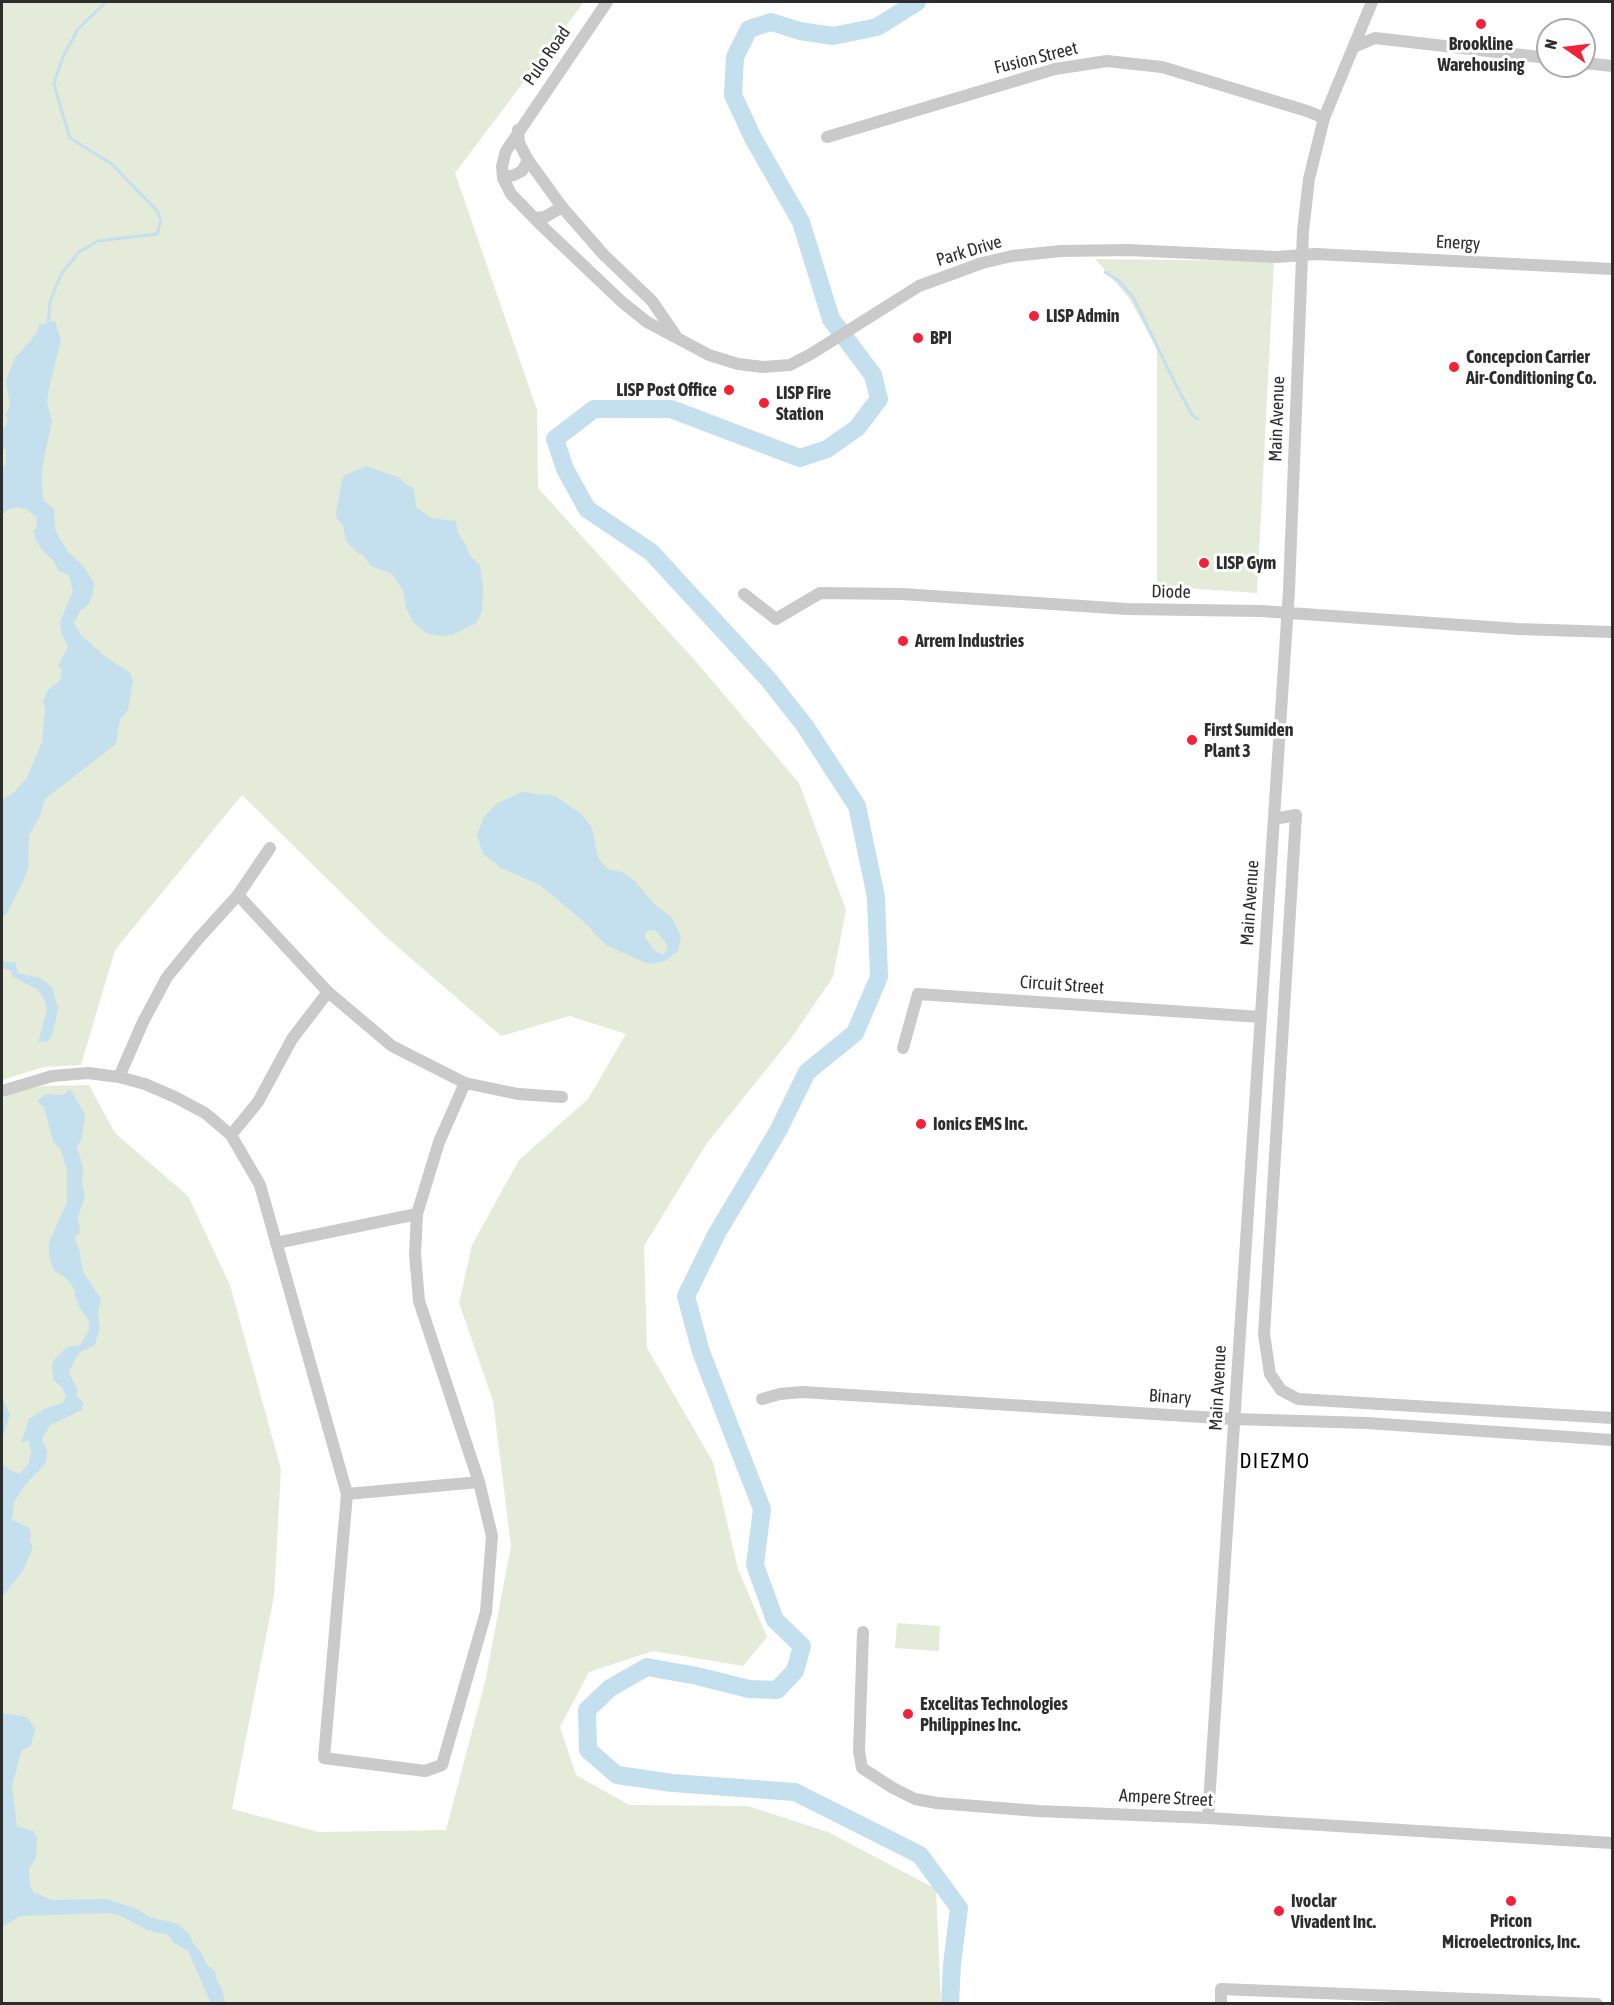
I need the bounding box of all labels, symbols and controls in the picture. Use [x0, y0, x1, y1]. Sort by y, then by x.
marker: Brookline Warehousing [1474, 17, 1488, 31]
north arrow [1536, 18, 1596, 78]
street label: Pulo Road [519, 22, 575, 90]
place label: Brookline Warehousing [1437, 33, 1525, 76]
street label: Fusion Street [992, 37, 1080, 79]
text: N [1541, 37, 1560, 51]
street label: Park Drive [934, 231, 1004, 271]
street label: Energy [1435, 231, 1481, 255]
place label: LISP Admin [1046, 305, 1120, 327]
marker: LISP Admin [1027, 309, 1041, 323]
place label: BPI [930, 327, 952, 349]
marker: BPI [911, 331, 925, 345]
place label: Concepcion Carrier Air-Conditioning Co. [1466, 346, 1596, 388]
marker: Concepcion Carrier Air-Conditioning Co. [1447, 360, 1461, 374]
street label: Main Avenue [1265, 376, 1289, 462]
place label: LISP Post Office [616, 379, 717, 401]
place label: LISP Fire Station [776, 382, 831, 424]
marker: LISP Post Office [722, 383, 736, 397]
marker: LISP Fire Station [757, 396, 771, 410]
place label: LISP Gym [1216, 552, 1276, 574]
marker: LISP Gym [1197, 556, 1211, 570]
street label: Diode [1151, 581, 1191, 603]
place label: Arrem Industries [915, 630, 1024, 652]
marker: Arrem Industries [896, 634, 910, 648]
place label: First Sumiden Plant 3 [1204, 719, 1293, 762]
marker: First Sumiden Plant 3 [1185, 733, 1199, 747]
street label: Main Avenue [1236, 860, 1264, 946]
street label: Circuit Street [1019, 971, 1105, 999]
place label: Ionics EMS Inc. [933, 1113, 1027, 1135]
marker: Ionics EMS Inc. [914, 1117, 928, 1131]
street label: Main Avenue [1205, 1345, 1231, 1431]
street label: Binary [1148, 1385, 1192, 1409]
district label: DIEZMO [1240, 1448, 1310, 1474]
place label: Excelitas Technologies Philippines Inc. [920, 1693, 1068, 1736]
marker: Excelitas Technologies Philippines Inc. [901, 1707, 915, 1721]
street label: Ampere Street [1119, 1785, 1213, 1811]
place label: Ivoclar Vivadent Inc. [1291, 1890, 1376, 1932]
marker: Pricon Microelectronics, Inc. [1504, 1894, 1518, 1908]
marker: Ivoclar Vivadent Inc. [1272, 1904, 1286, 1918]
place label: Pricon Microelectronics, Inc. [1442, 1910, 1580, 1952]

